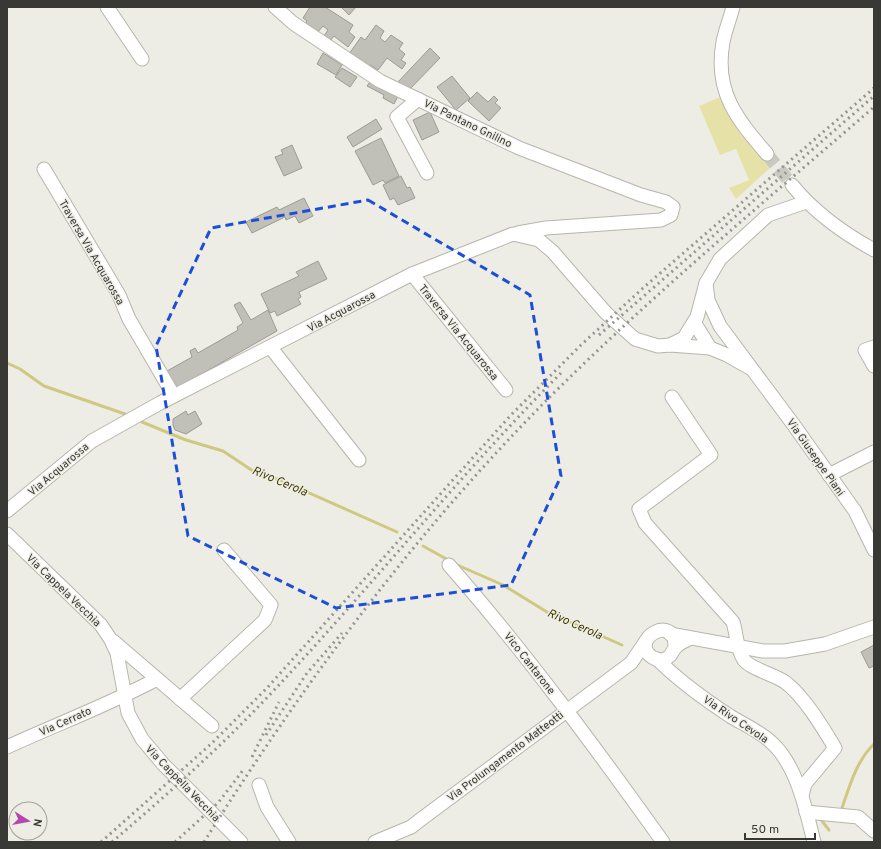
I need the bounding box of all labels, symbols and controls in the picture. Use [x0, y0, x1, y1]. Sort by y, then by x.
street label: Via Pantano Gnilino [421, 96, 514, 151]
street label: Traversa Via Acquarossa [55, 197, 127, 308]
street label: Traversa Via Acquarossa [415, 282, 501, 384]
street label: Via Acquarossa [305, 288, 378, 336]
street label: Via Giuseppe Piani [783, 416, 847, 499]
street label: Via Acquarossa [25, 440, 92, 499]
water label: Rivo Cerola [249, 463, 311, 501]
street label: Via Cappela Vecchia [23, 551, 104, 630]
water label: Rivo Cerola [544, 606, 605, 645]
street label: Vico Cantarone [500, 629, 558, 698]
street label: Via Rivo Cevola [700, 693, 771, 747]
street label: Via Cerrato [37, 704, 94, 740]
street label: Via Prolungamento Matteotti [444, 708, 567, 805]
street label: Via Cappella Vecchia [142, 742, 223, 825]
north arrow [8, 801, 48, 841]
scale bar [745, 815, 815, 841]
text: N [29, 818, 44, 828]
text: 50 m [751, 822, 779, 838]

